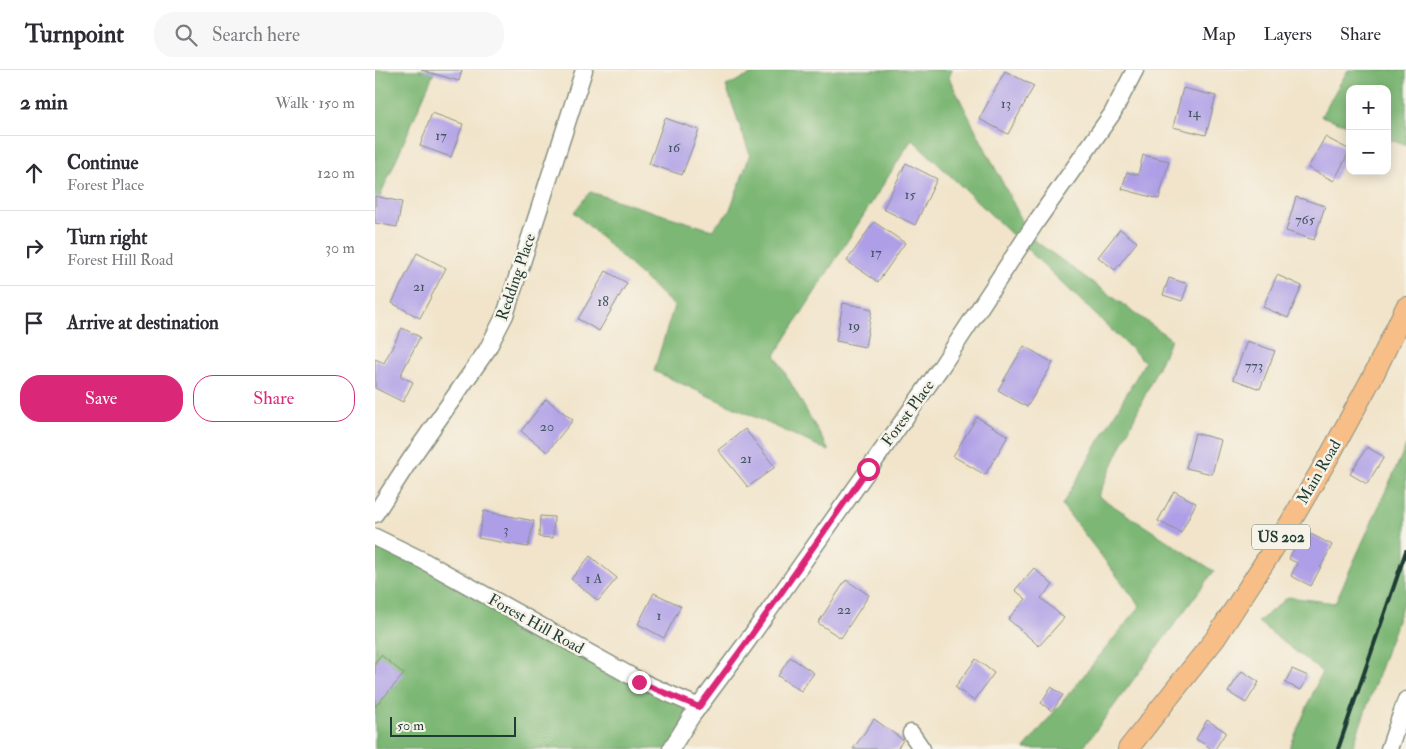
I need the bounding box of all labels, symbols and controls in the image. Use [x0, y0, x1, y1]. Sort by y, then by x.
search box [154, 12, 504, 57]
text: Turnpoint [25, 19, 124, 50]
icon: search [172, 21, 200, 49]
text: Search here [212, 23, 300, 47]
text: Map [1202, 23, 1236, 46]
text: Layers [1264, 23, 1312, 46]
text: Share [1340, 23, 1381, 46]
map controls [1346, 85, 1391, 175]
button: + [1346, 85, 1391, 130]
text: 2 min [20, 89, 68, 116]
text: Walk · 150 m [275, 93, 355, 113]
house number: 13 [1001, 95, 1011, 112]
house number: 14 [1188, 104, 1202, 121]
house number: 17 [435, 127, 447, 144]
button: − [1346, 130, 1391, 175]
house number: 16 [668, 139, 681, 156]
text: Continue [67, 151, 138, 175]
icon: ahead [20, 159, 48, 187]
text: 120 m [317, 163, 355, 183]
text: Forest Place [67, 175, 144, 195]
house number: 15 [904, 186, 916, 203]
house number: 765 [1295, 211, 1316, 228]
text: Turn right [67, 226, 147, 250]
street label: Redding Place [492, 231, 540, 323]
icon: right [20, 234, 48, 262]
text: 30 m [325, 238, 355, 258]
house number: 17 [870, 244, 882, 261]
text: Forest Hill Road [67, 250, 173, 270]
house number: 21 [413, 278, 425, 295]
house number: 18 [597, 293, 609, 310]
icon: arrive [20, 309, 48, 337]
text: Arrive at destination [67, 311, 219, 335]
house number: 19 [848, 317, 860, 334]
house number: 773 [1245, 357, 1263, 374]
button: Save [20, 375, 183, 422]
button: Share [193, 375, 355, 422]
street label: Forest Place [877, 376, 939, 450]
house number: 20 [540, 418, 554, 435]
street label: Main Road [1293, 436, 1346, 508]
house number: 21 [740, 450, 752, 467]
route start [857, 458, 880, 481]
house number: 3 [503, 521, 509, 538]
road number: US 202 [1252, 524, 1310, 550]
house number: 1 A [586, 570, 603, 587]
street label: Forest Hill Road [485, 589, 587, 659]
house number: 22 [837, 601, 851, 618]
house number: 1 [657, 607, 662, 624]
route end [628, 671, 651, 694]
scale bar [390, 714, 516, 737]
text: 50 m [397, 717, 424, 734]

